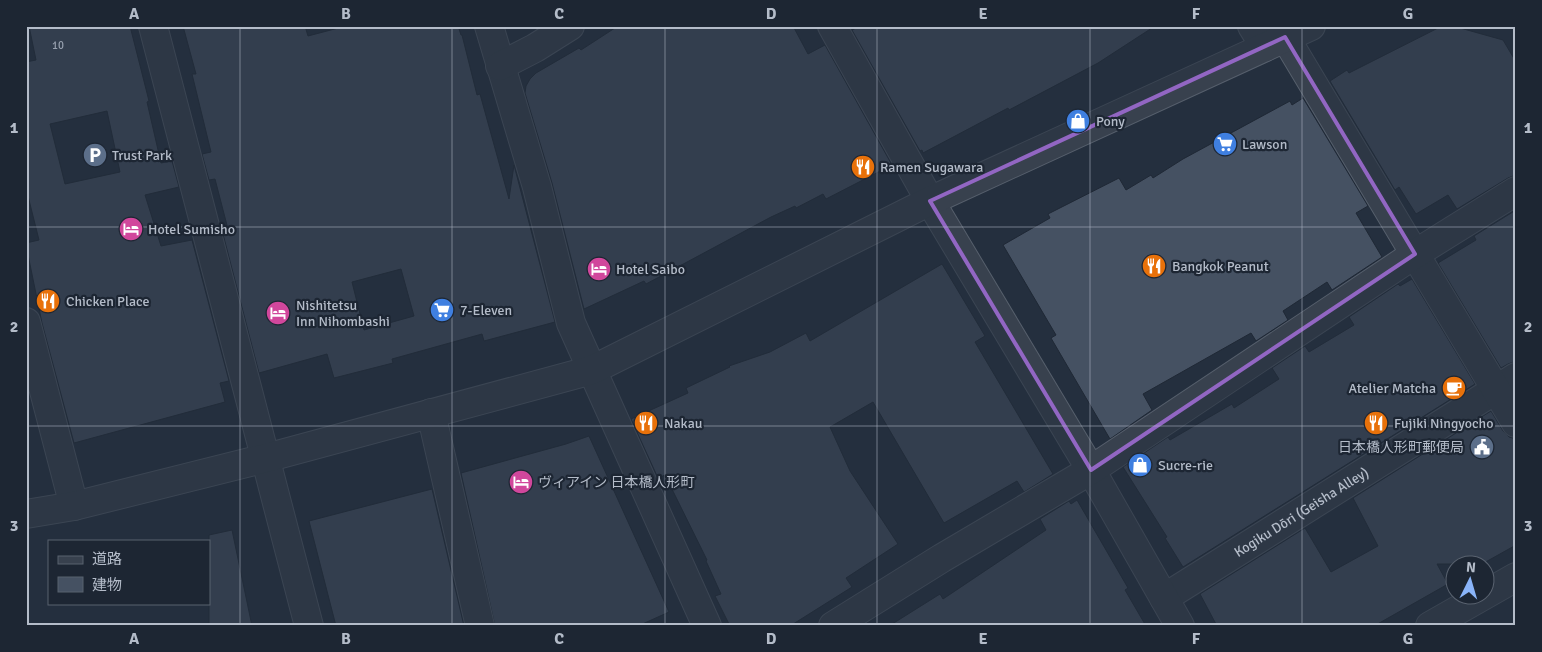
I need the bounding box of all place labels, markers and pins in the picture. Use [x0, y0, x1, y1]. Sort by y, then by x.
shop icon: Pony [1065, 108, 1091, 134]
place label: Pony [1096, 113, 1125, 130]
supermarket icon: Lawson [1212, 131, 1238, 157]
place label: Lawson [1242, 136, 1287, 153]
parking icon: Trust Park [82, 142, 108, 168]
place label: Trust Park [112, 147, 172, 164]
restaurant icon: Ramen Sugawara [850, 154, 876, 180]
place label: Ramen Sugawara [880, 159, 983, 176]
hotel icon: Hotel Sumisho [118, 216, 144, 242]
place label: Hotel Sumisho [148, 221, 235, 238]
restaurant icon: Bangkok Peanut [1141, 253, 1167, 279]
hotel icon: Hotel Saibo [586, 256, 612, 282]
place label: Bangkok Peanut [1172, 258, 1269, 275]
place label: Hotel Saibo [616, 261, 685, 278]
restaurant icon: Chicken Place [35, 288, 61, 314]
place label: Chicken Place [66, 293, 150, 310]
place label: Nishitetsu Inn Nihombashi [296, 297, 390, 330]
supermarket icon: 7-Eleven [429, 297, 455, 323]
hotel icon: Nishitetsu Inn Nihombashi [265, 300, 291, 326]
place label: 7-Eleven [460, 302, 512, 319]
cafe icon: Atelier Matcha [1441, 375, 1467, 401]
place label: Atelier Matcha [1348, 380, 1436, 397]
restaurant icon: Nakau [633, 410, 659, 436]
restaurant icon: Fujiki Ningyocho [1363, 410, 1389, 436]
place label: Nakau [664, 415, 702, 432]
place label: Fujiki Ningyocho [1394, 415, 1494, 432]
public building icon: 日本橋人形町郵便局 [1469, 434, 1495, 460]
place label: 日本橋人形町郵便局 [1338, 439, 1464, 456]
shop icon: Sucre-rie [1127, 452, 1153, 478]
place label: Sucre-rie [1158, 457, 1213, 474]
hotel icon: ヴィアイン 日本橋人形町 [508, 469, 534, 495]
place label: ヴィアイン 日本橋人形町 [538, 474, 694, 491]

